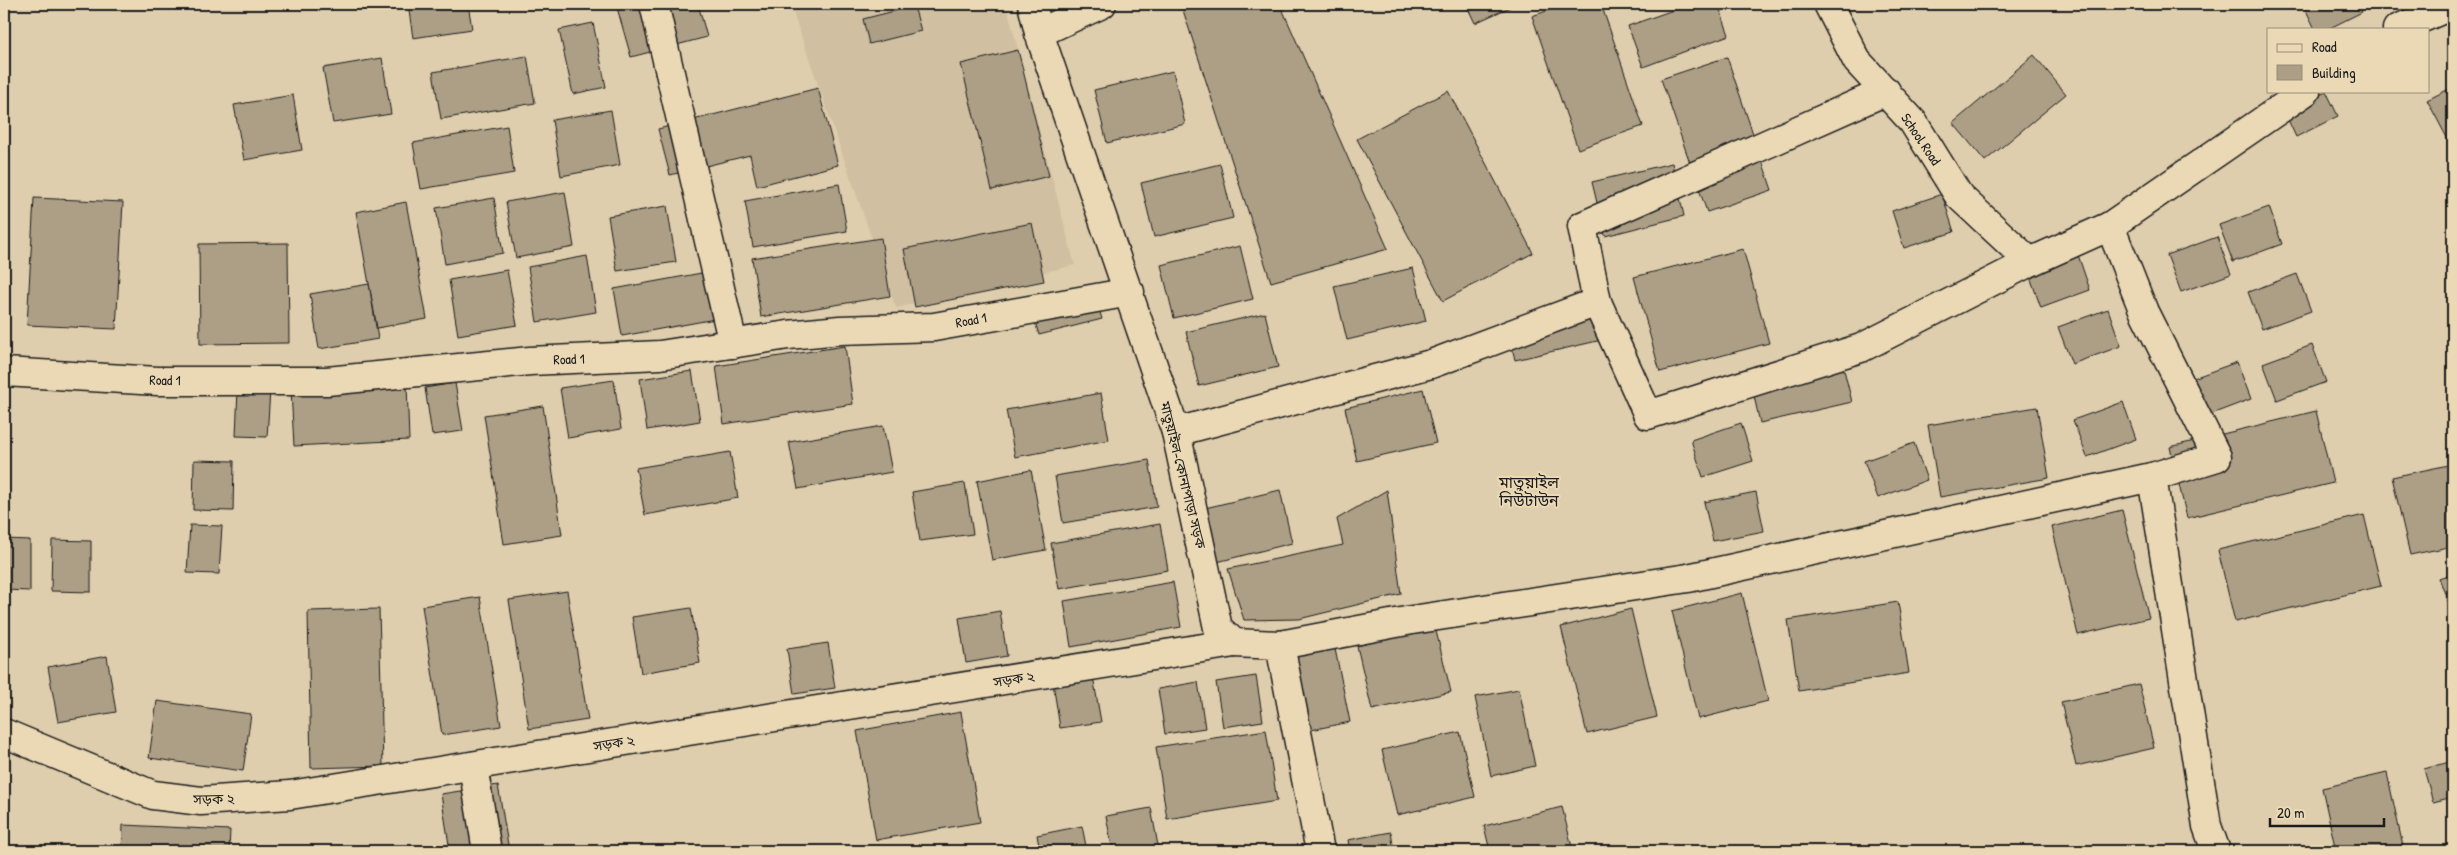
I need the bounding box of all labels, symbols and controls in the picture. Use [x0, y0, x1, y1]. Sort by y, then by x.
legend [2267, 28, 2430, 92]
text: Road [2312, 36, 2337, 57]
text: Building [2312, 62, 2356, 83]
street label: School Road [1897, 109, 1946, 169]
street label: Road 1 [954, 307, 988, 332]
street label: Road 1 [553, 348, 585, 369]
street label: Road 1 [149, 370, 181, 389]
street label: মাতুয়াইল-কোনাপাড়া সড়ক [1156, 398, 1211, 551]
district label: মাতুয়াইল নিউটাউন [1498, 471, 1559, 511]
street label: সড়ক ২ [991, 666, 1037, 691]
street label: সড়ক ২ [591, 730, 637, 755]
street label: সড়ক ২ [192, 789, 236, 808]
scale bar [2270, 795, 2383, 827]
text: 20 m [2277, 802, 2304, 823]

